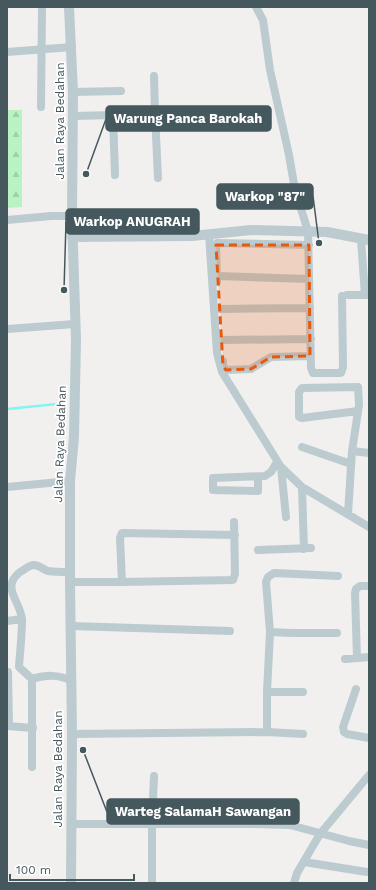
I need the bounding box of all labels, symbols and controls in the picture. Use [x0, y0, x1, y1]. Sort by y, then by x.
street label: Jalan Raya Bedahan [53, 62, 67, 180]
callout: Warung Panca Barokah [106, 106, 271, 131]
text: Warung Panca Barokah [114, 111, 262, 126]
callout: Warkop "87" [217, 184, 313, 209]
text: Warkop "87" [225, 189, 305, 204]
callout: Warkop ANUGRAH [66, 209, 199, 234]
text: Warkop ANUGRAH [73, 214, 191, 229]
street label: Jalan Raya Bedahan [51, 385, 69, 503]
street label: Jalan Raya Bedahan [51, 710, 65, 828]
callout: Warteg SalamaH Sawangan [107, 799, 299, 824]
text: Warteg SalamaH Sawangan [115, 804, 291, 819]
scale bar [10, 856, 134, 882]
text: 100 m [16, 863, 51, 877]

